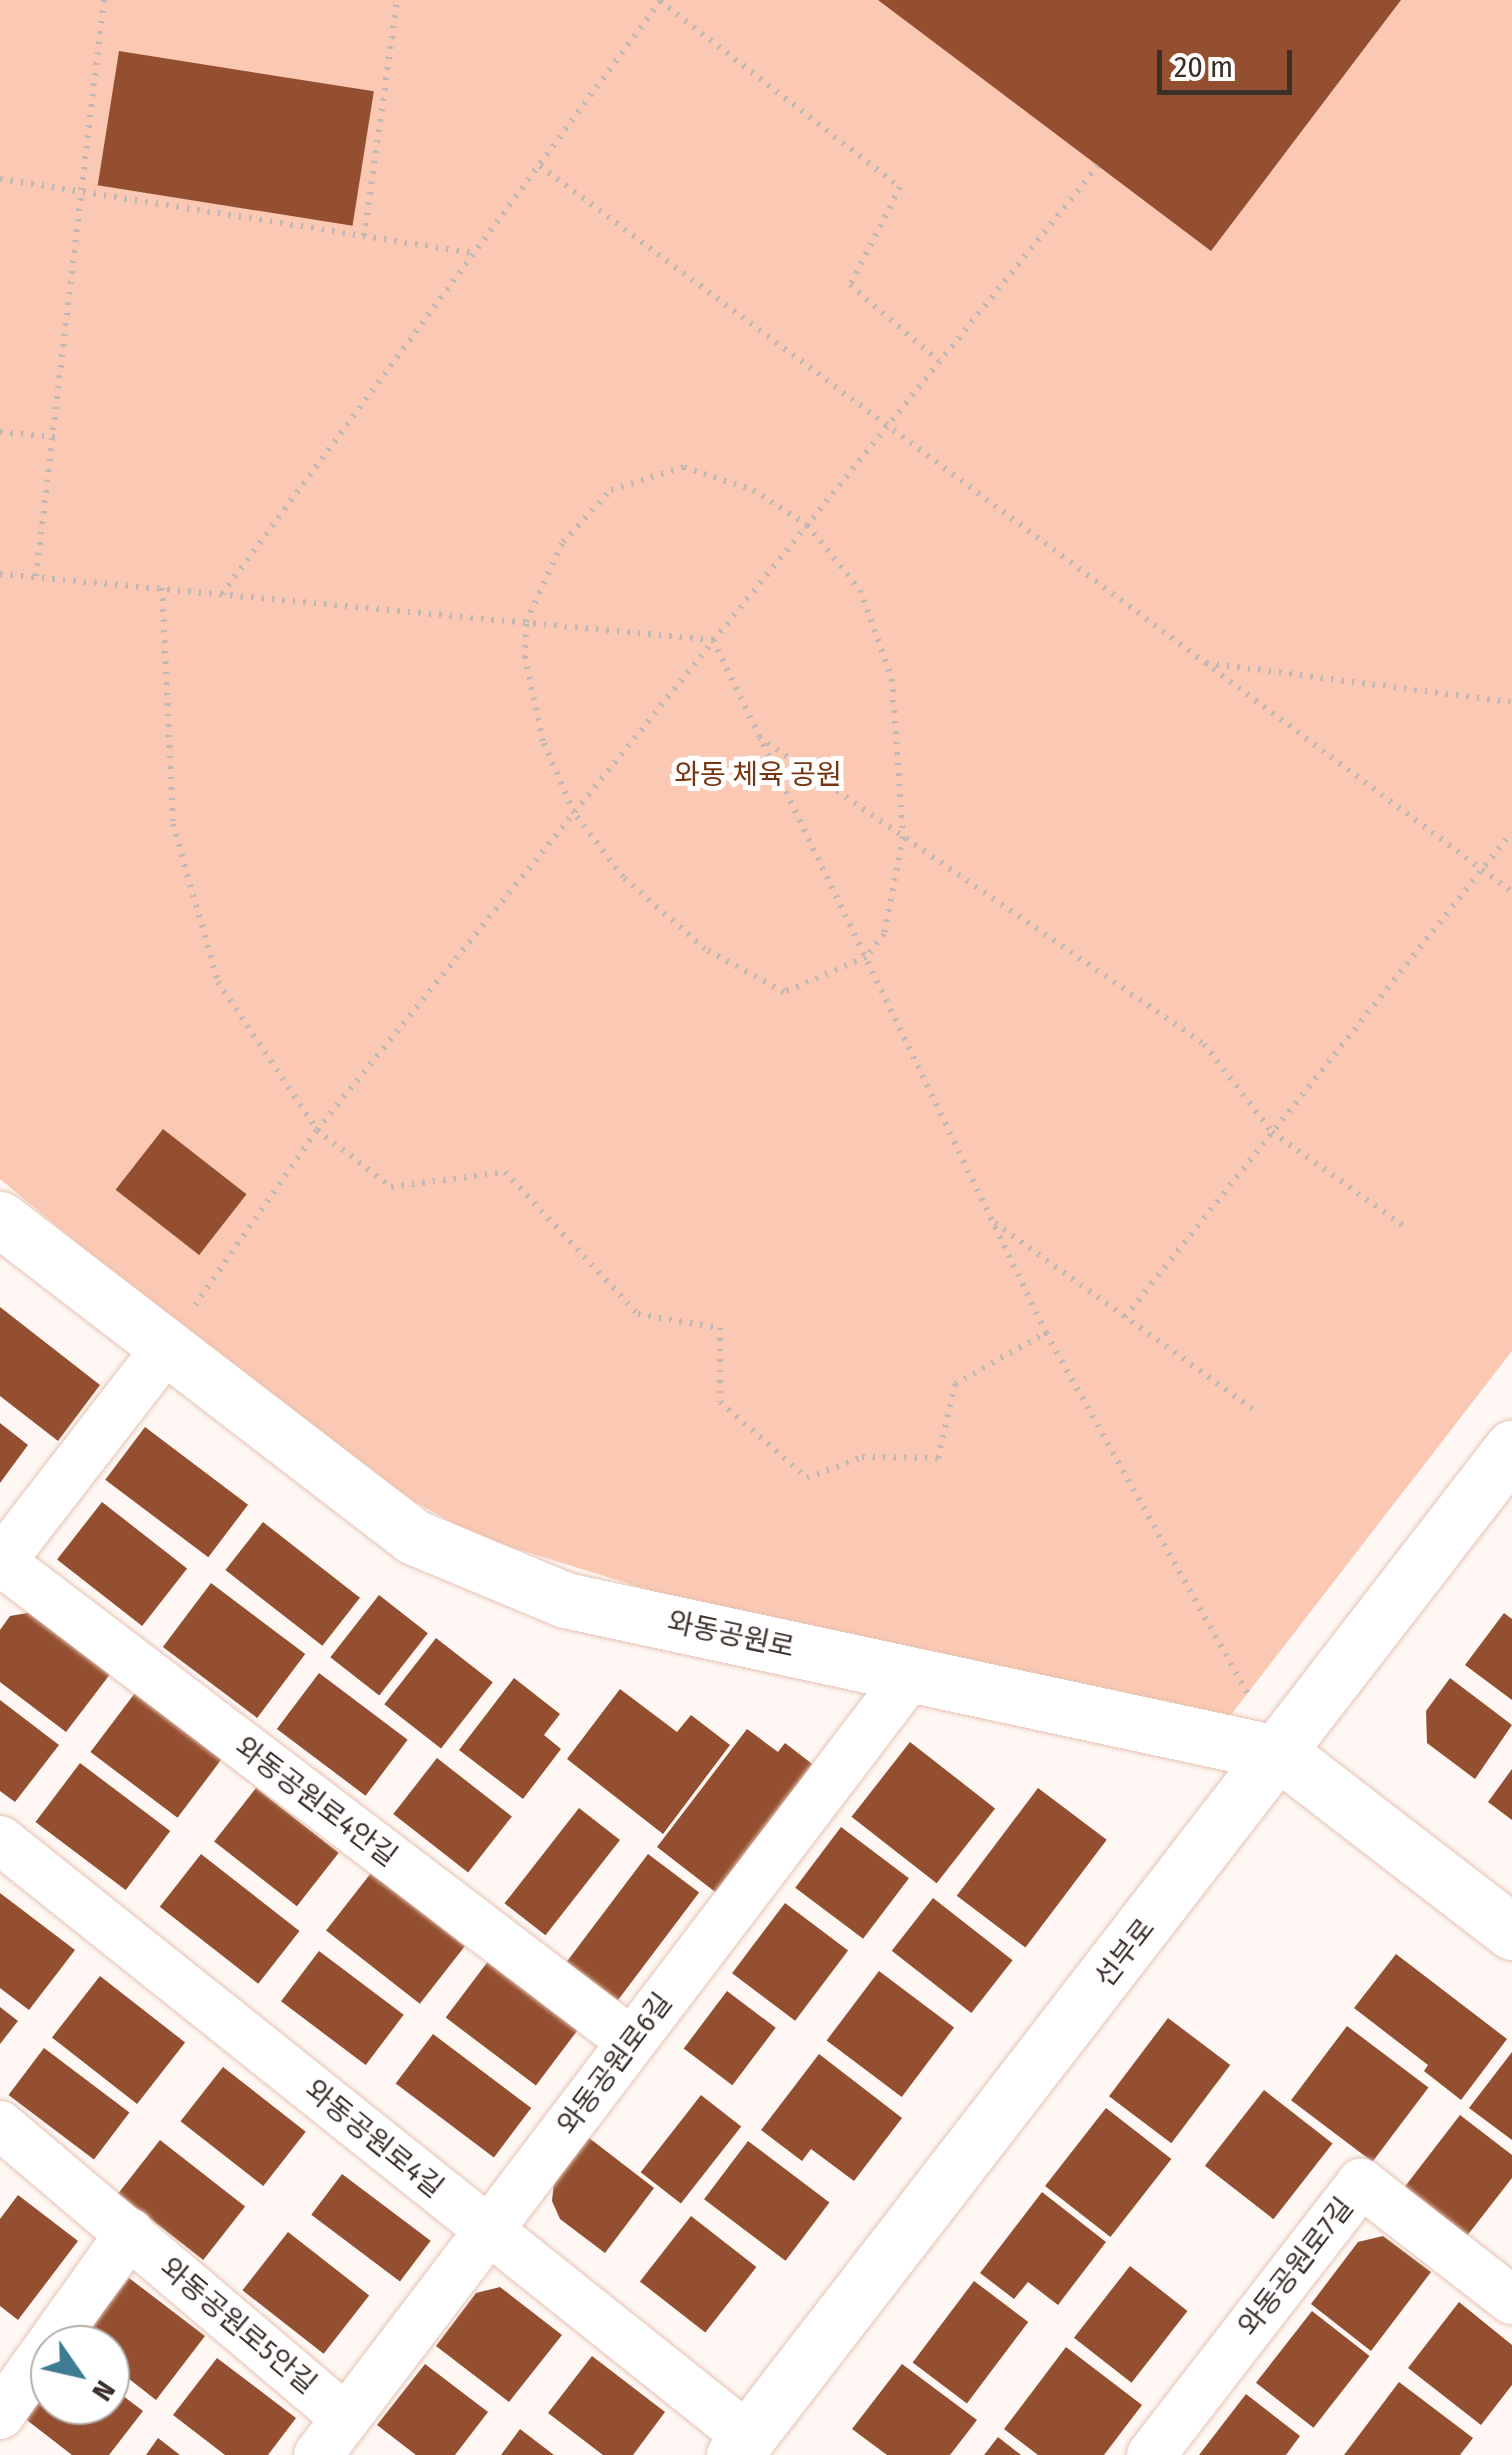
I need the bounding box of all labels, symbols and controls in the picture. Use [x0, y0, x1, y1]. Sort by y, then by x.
scale bar [1162, 30, 1297, 92]
text: 20 m [1174, 49, 1233, 85]
park label: 와동 체육 공원 [674, 758, 842, 792]
street label: 와동공원로 [665, 1605, 797, 1665]
street label: 와동공원로4안길 [228, 1730, 404, 1874]
street label: 선부로 [1088, 1912, 1162, 1994]
street label: 와동공원로6길 [551, 1987, 679, 2141]
street label: 와동공원로4길 [298, 2073, 450, 2205]
street label: 와동공원로7길 [1232, 2191, 1360, 2343]
street label: 와동공원로5안길 [153, 2251, 323, 2401]
north arrow [30, 2325, 130, 2425]
text: N [85, 2375, 122, 2407]

